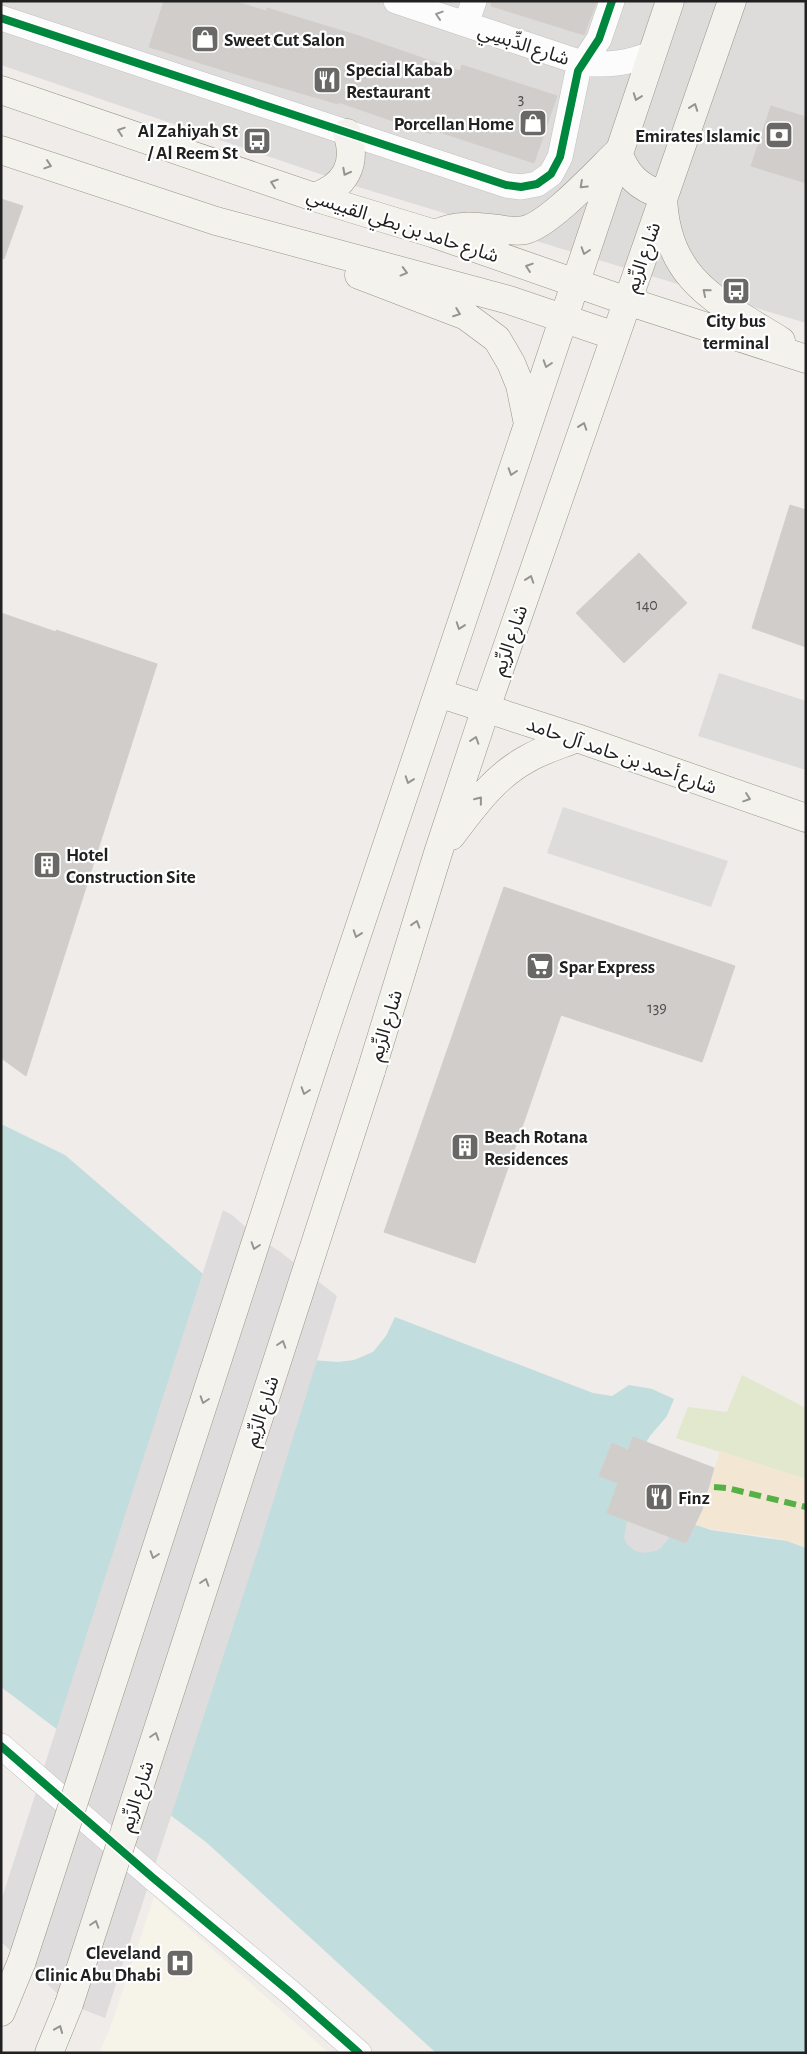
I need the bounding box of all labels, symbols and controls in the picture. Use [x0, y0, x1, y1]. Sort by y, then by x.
one-way arrow [435, 11, 444, 21]
street label: شارع الدِّبسِي [474, 17, 573, 73]
shop icon: Sweet Cut Salon [190, 24, 220, 54]
place label: Sweet Cut Salon [224, 31, 345, 50]
place label: Special Kabab Restaurant [346, 61, 453, 102]
restaurant icon: Special Kabab Restaurant [312, 65, 342, 95]
house number: 3 [518, 91, 524, 107]
one-way arrow [633, 92, 643, 101]
one-way arrow [688, 103, 698, 111]
shop icon: Porcellan Home [518, 108, 548, 138]
place label: Porcellan Home [394, 115, 514, 134]
bank icon: Emirates Islamic [764, 120, 794, 150]
place label: Al Zahiyah St / Al Reem St [138, 122, 239, 163]
one-way arrow [117, 126, 125, 136]
bus stop icon: Al Zahiyah St / Al Reem St [242, 126, 272, 156]
place label: Emirates Islamic [635, 127, 761, 146]
one-way arrow [43, 159, 51, 169]
one-way arrow [342, 167, 352, 176]
one-way arrow [271, 179, 279, 189]
one-way arrow [579, 179, 588, 188]
street label: شارع حامد بن بطي القبيسي [303, 186, 501, 271]
street label: شارع الرِّيم [620, 219, 668, 296]
one-way arrow [581, 246, 591, 255]
one-way arrow [525, 263, 533, 273]
one-way arrow [400, 266, 408, 276]
bus stop icon: City bus terminal [721, 276, 751, 306]
one-way arrow [702, 289, 711, 298]
one-way arrow [453, 307, 461, 317]
place label: City bus terminal [703, 312, 769, 353]
one-way arrow [543, 360, 553, 368]
one-way arrow [578, 422, 588, 430]
one-way arrow [508, 467, 518, 475]
one-way arrow [525, 576, 535, 584]
house number: 140 [636, 597, 658, 613]
street label: شارع الرِّيم [487, 602, 535, 679]
one-way arrow [456, 621, 466, 629]
street label: شارع أحمد بن حامد آل حامد [523, 713, 720, 801]
one-way arrow [470, 736, 480, 745]
one-way arrow [404, 775, 414, 783]
one-way arrow [742, 792, 751, 802]
one-way arrow [473, 797, 482, 806]
place label: Hotel Construction Site [66, 846, 196, 887]
building icon: Hotel Construction Site [32, 850, 62, 880]
one-way arrow [411, 920, 421, 928]
one-way arrow [353, 929, 363, 937]
supermarket icon: Spar Express [525, 951, 555, 981]
place label: Spar Express [559, 958, 655, 977]
street label: شارع الرِّيم [364, 987, 410, 1064]
house number: 139 [647, 1000, 667, 1016]
one-way arrow [300, 1086, 310, 1095]
place label: Beach Rotana Residences [484, 1128, 588, 1169]
building icon: Beach Rotana Residences [450, 1132, 480, 1162]
one-way arrow [250, 1241, 260, 1249]
one-way arrow [276, 1340, 286, 1349]
street label: شارع الرِّيم [239, 1373, 287, 1450]
one-way arrow [200, 1395, 210, 1404]
restaurant icon: Finz [644, 1482, 674, 1512]
place label: Finz [678, 1489, 710, 1508]
one-way arrow [150, 1550, 160, 1558]
one-way arrow [200, 1578, 210, 1587]
one-way arrow [150, 1733, 160, 1741]
street label: شارع الرِّيم [114, 1758, 162, 1835]
one-way arrow [89, 1921, 99, 1929]
place label: Cleveland Clinic Abu Dhabi [35, 1944, 161, 1985]
hospital icon: Cleveland Clinic Abu Dhabi [165, 1948, 195, 1978]
one-way arrow [53, 2025, 64, 2034]

